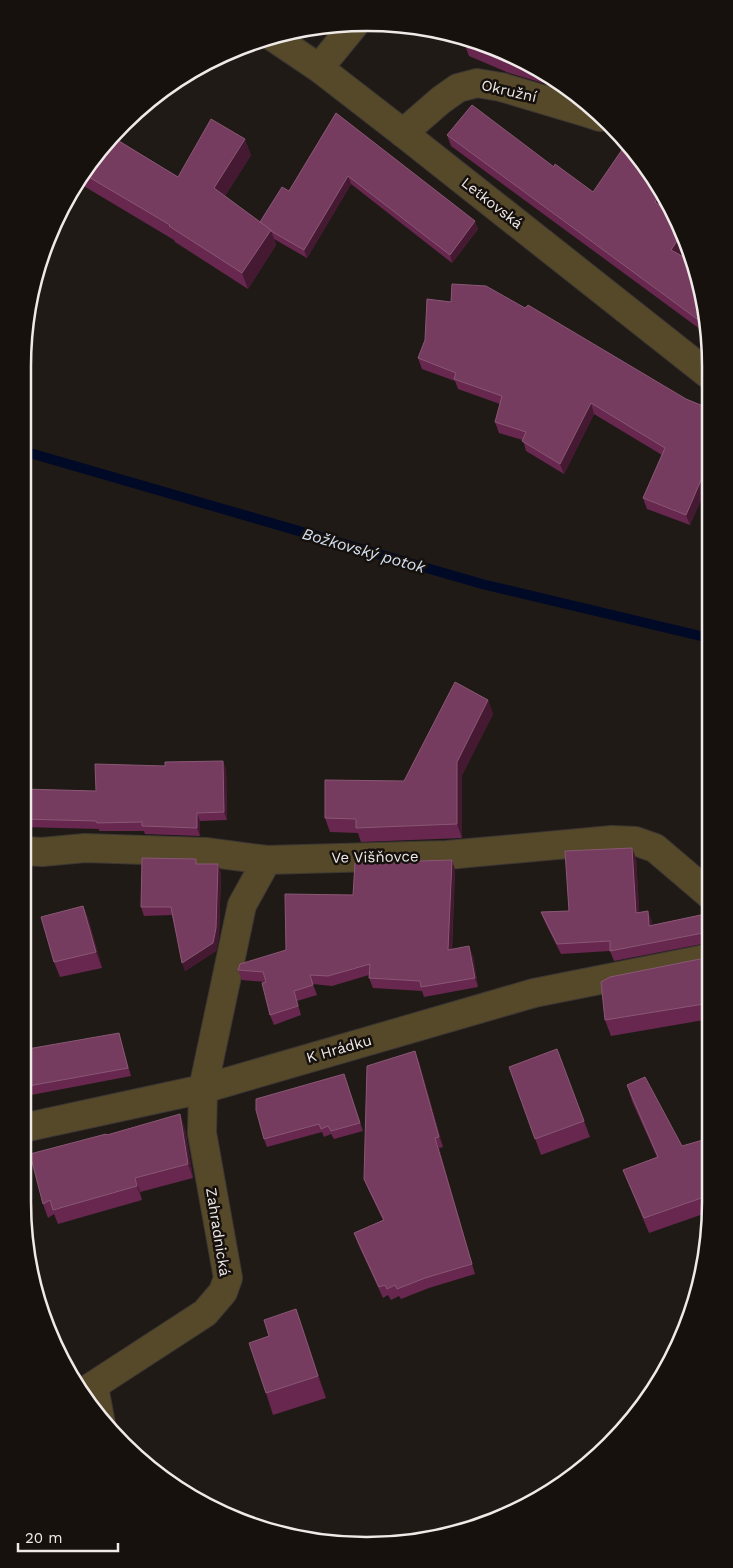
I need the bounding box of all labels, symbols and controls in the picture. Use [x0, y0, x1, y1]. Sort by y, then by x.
street label: Okružní [480, 76, 538, 106]
street label: Letkovská [458, 173, 527, 233]
water label: Božkovský potok [300, 524, 429, 577]
street label: Ve Višňovce [331, 847, 419, 867]
street label: K Hrádku [304, 1031, 374, 1067]
street label: Zahradnická [202, 1186, 234, 1278]
scale bar [18, 1520, 118, 1552]
text: 20 m [25, 1529, 63, 1547]

